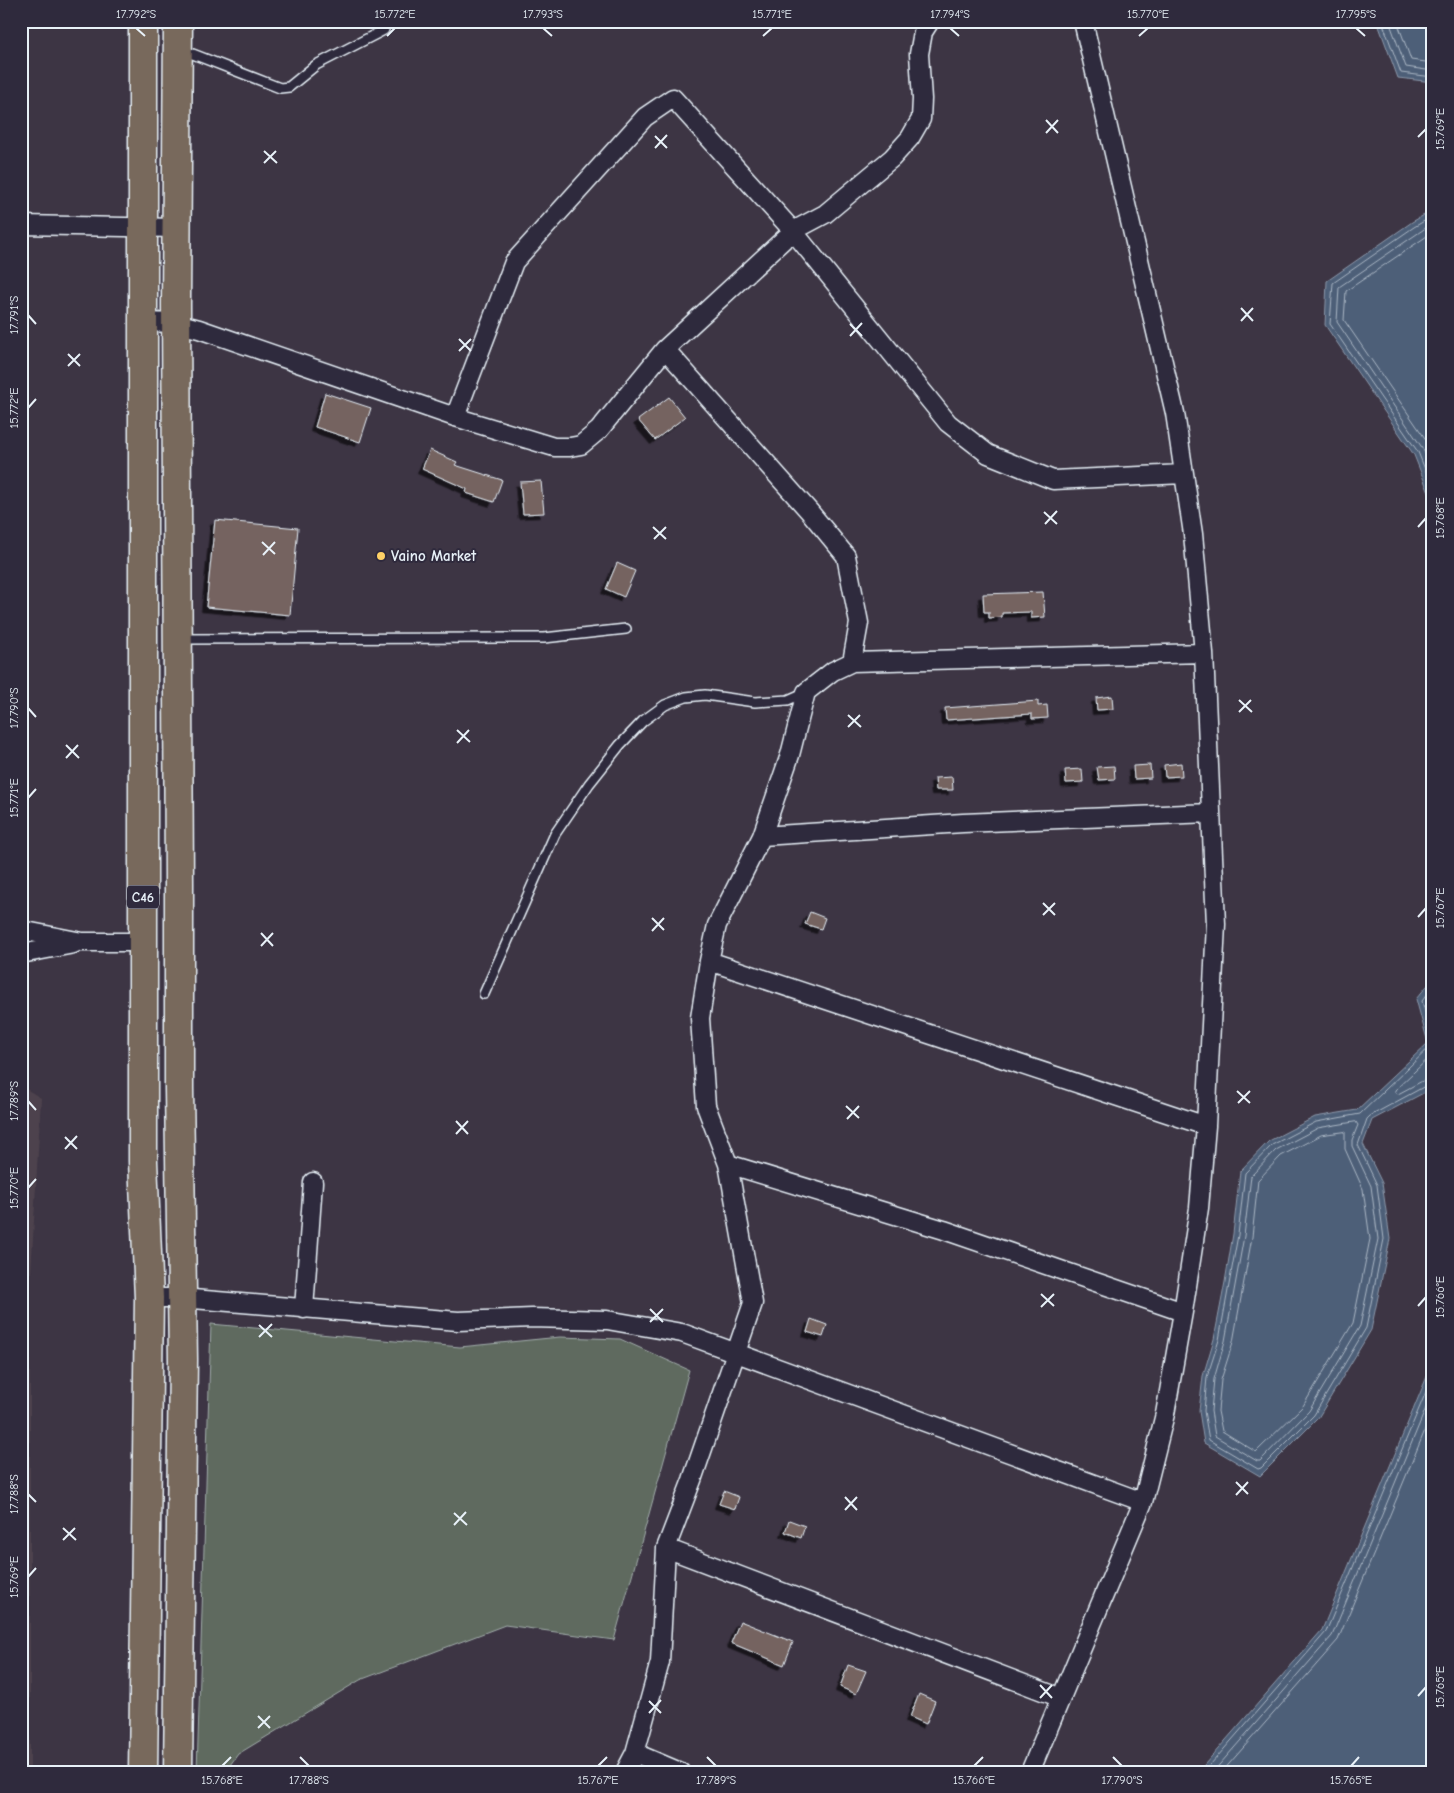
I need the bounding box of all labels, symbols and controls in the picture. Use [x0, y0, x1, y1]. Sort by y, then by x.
text: 17.792°S [116, 7, 156, 21]
text: 15.772°E [375, 7, 415, 21]
text: 17.793°S [523, 7, 563, 21]
text: 15.771°E [752, 7, 792, 21]
text: 17.794°S [930, 7, 970, 21]
text: 15.770°E [1127, 7, 1169, 21]
text: 17.795°S [1336, 7, 1377, 21]
text: 15.769°E [1433, 108, 1447, 150]
text: 17.791°S [7, 295, 21, 334]
text: 15.772°E [7, 388, 21, 428]
text: 15.768°E [1433, 497, 1447, 539]
place label: Vaino Market [391, 547, 477, 565]
marker: Vaino Market [375, 550, 387, 562]
text: 17.790°S [7, 687, 21, 729]
text: 15.771°E [7, 778, 21, 818]
road number: C46 [127, 886, 159, 909]
text: 15.767°E [1433, 887, 1447, 929]
text: 17.789°S [7, 1081, 21, 1121]
text: 15.770°E [7, 1167, 21, 1209]
text: 15.766°E [1433, 1276, 1447, 1318]
text: 17.788°S [7, 1474, 21, 1514]
text: 15.769°E [7, 1556, 21, 1598]
text: 15.765°E [1433, 1666, 1447, 1708]
text: 15.768°E [201, 1773, 243, 1787]
text: 17.788°S [289, 1773, 329, 1787]
text: 15.767°E [577, 1773, 619, 1787]
text: 17.789°S [696, 1773, 736, 1787]
text: 15.766°E [953, 1773, 995, 1787]
text: 17.790°S [1101, 1773, 1143, 1787]
text: 15.765°E [1330, 1773, 1372, 1787]

